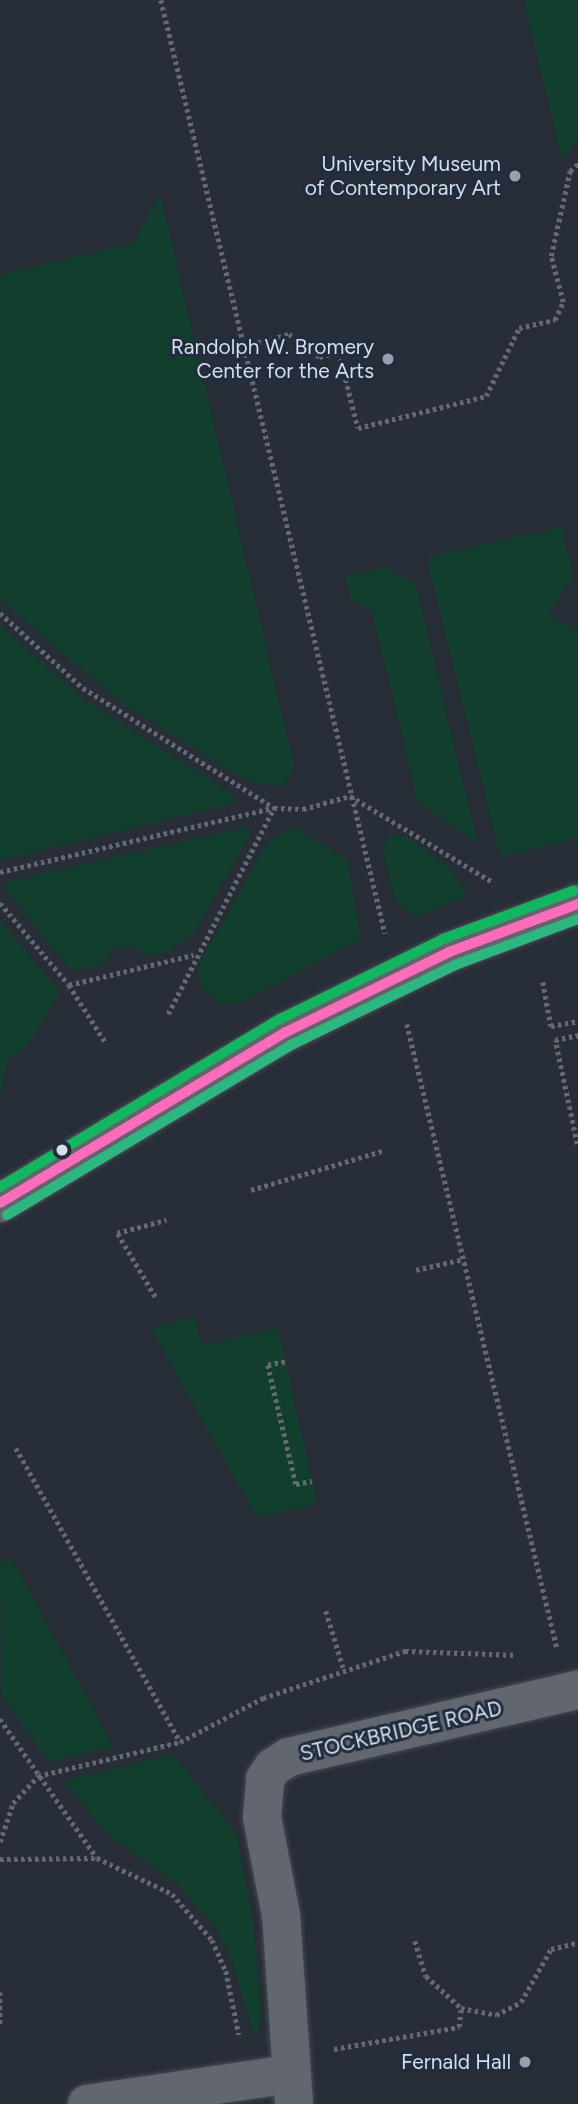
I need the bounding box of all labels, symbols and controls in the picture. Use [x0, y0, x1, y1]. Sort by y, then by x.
place label: University Museum of Contemporary Art [305, 151, 501, 201]
marker: University Museum of Contemporary Art [507, 168, 523, 184]
place label: Randolph W. Bromery Center for the Arts [171, 334, 374, 384]
marker: Randolph W. Bromery Center for the Arts [380, 351, 396, 367]
unlabelled marker [55, 1143, 69, 1157]
street label: STOCKBRIDGE ROAD [298, 1695, 504, 1767]
place label: Fernald Hall [401, 2049, 511, 2075]
marker: Fernald Hall [517, 2054, 533, 2070]

